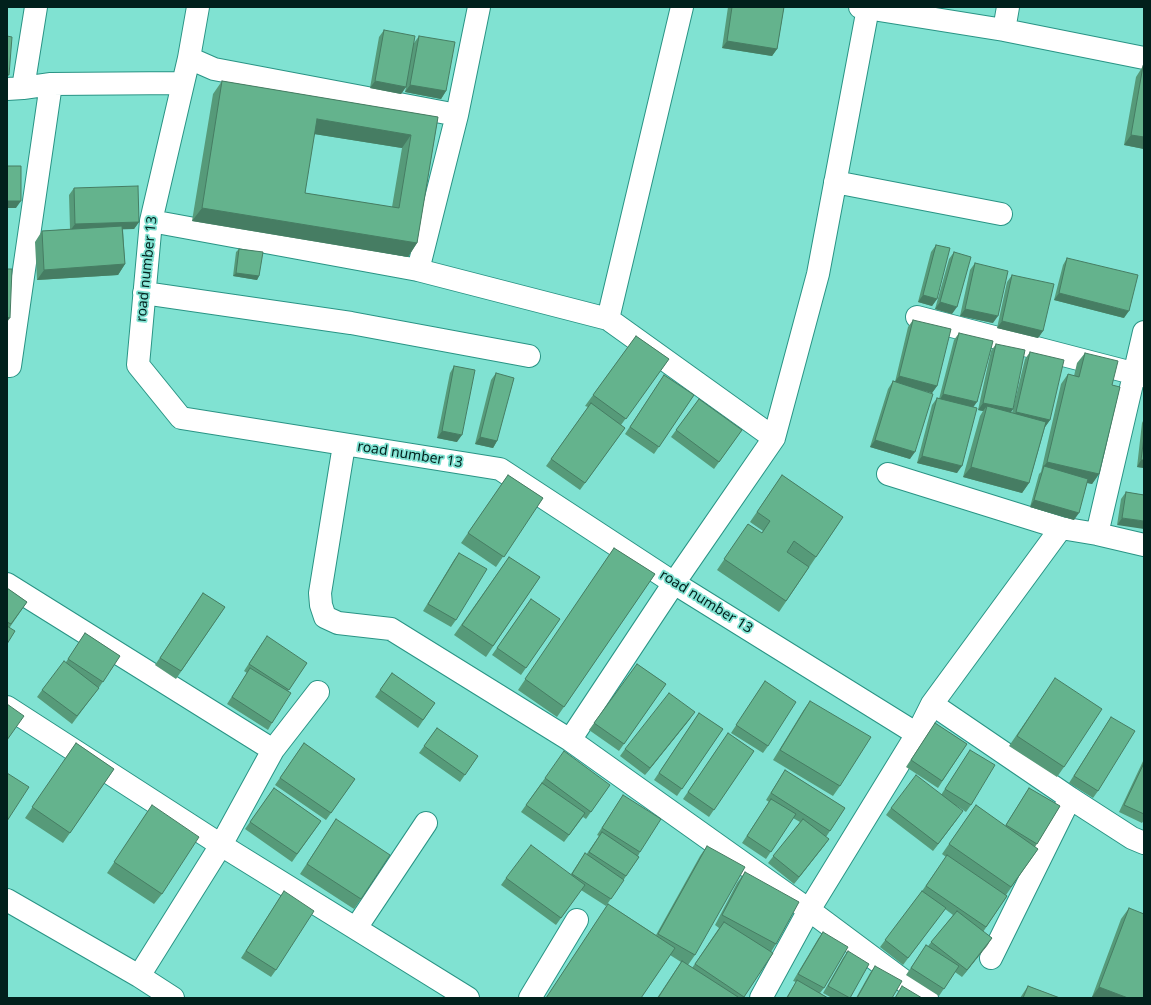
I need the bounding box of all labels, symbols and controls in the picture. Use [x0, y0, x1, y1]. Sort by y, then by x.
street label: road number 13 [133, 215, 161, 323]
street label: road number 13 [356, 438, 464, 472]
street label: road number 13 [656, 567, 756, 637]

